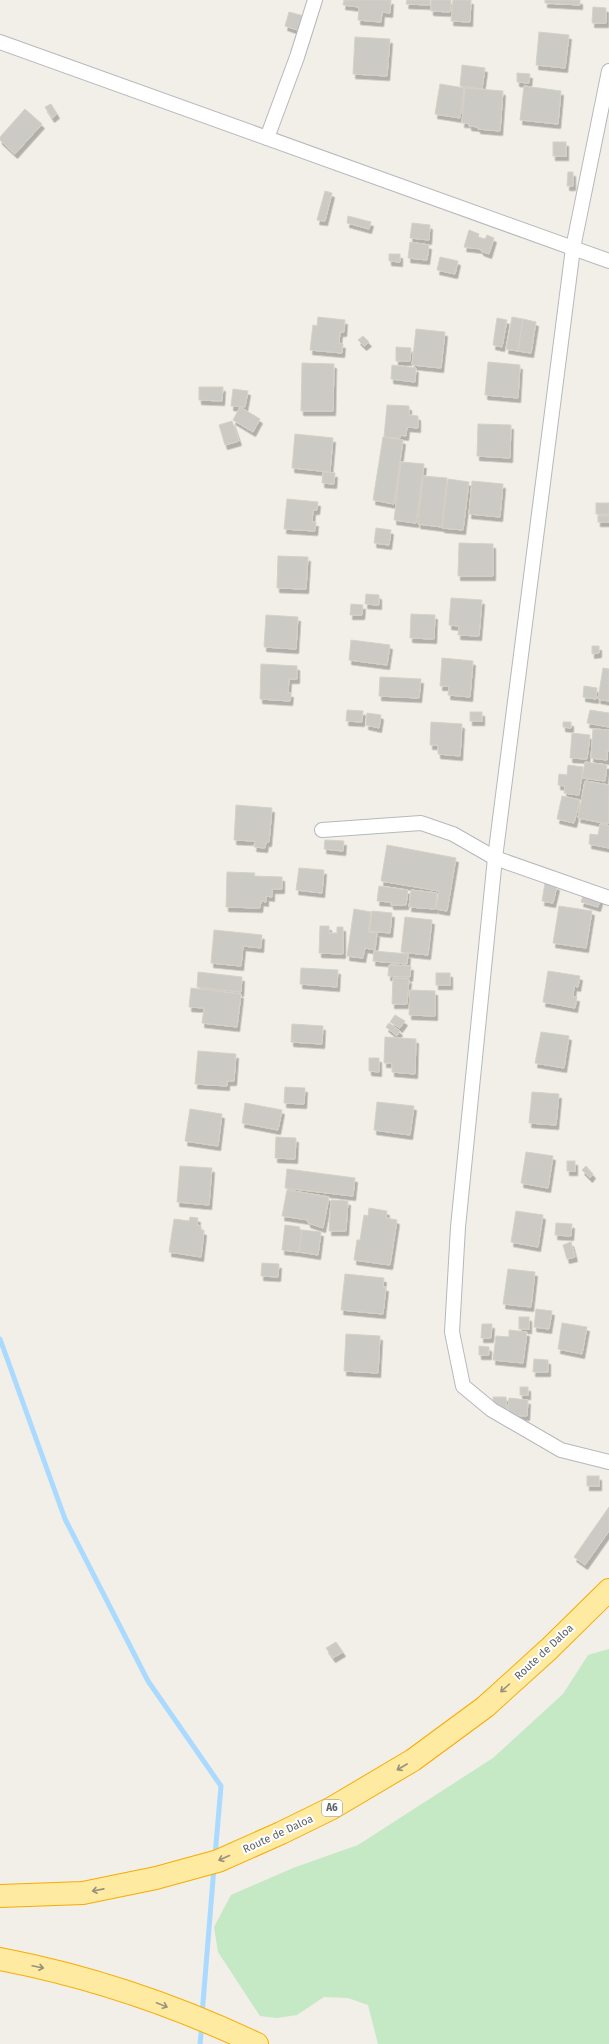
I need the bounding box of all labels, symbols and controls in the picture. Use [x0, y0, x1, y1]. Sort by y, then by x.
street label: Route de Daloa [512, 1621, 576, 1683]
one-way arrow [500, 1684, 510, 1693]
one-way arrow [396, 1763, 408, 1771]
road number: A6 [322, 1800, 342, 1816]
street label: Route de Daloa [241, 1812, 315, 1856]
one-way arrow [219, 1855, 231, 1863]
one-way arrow [92, 1886, 105, 1894]
one-way arrow [31, 1963, 44, 1971]
one-way arrow [156, 2002, 168, 2009]

